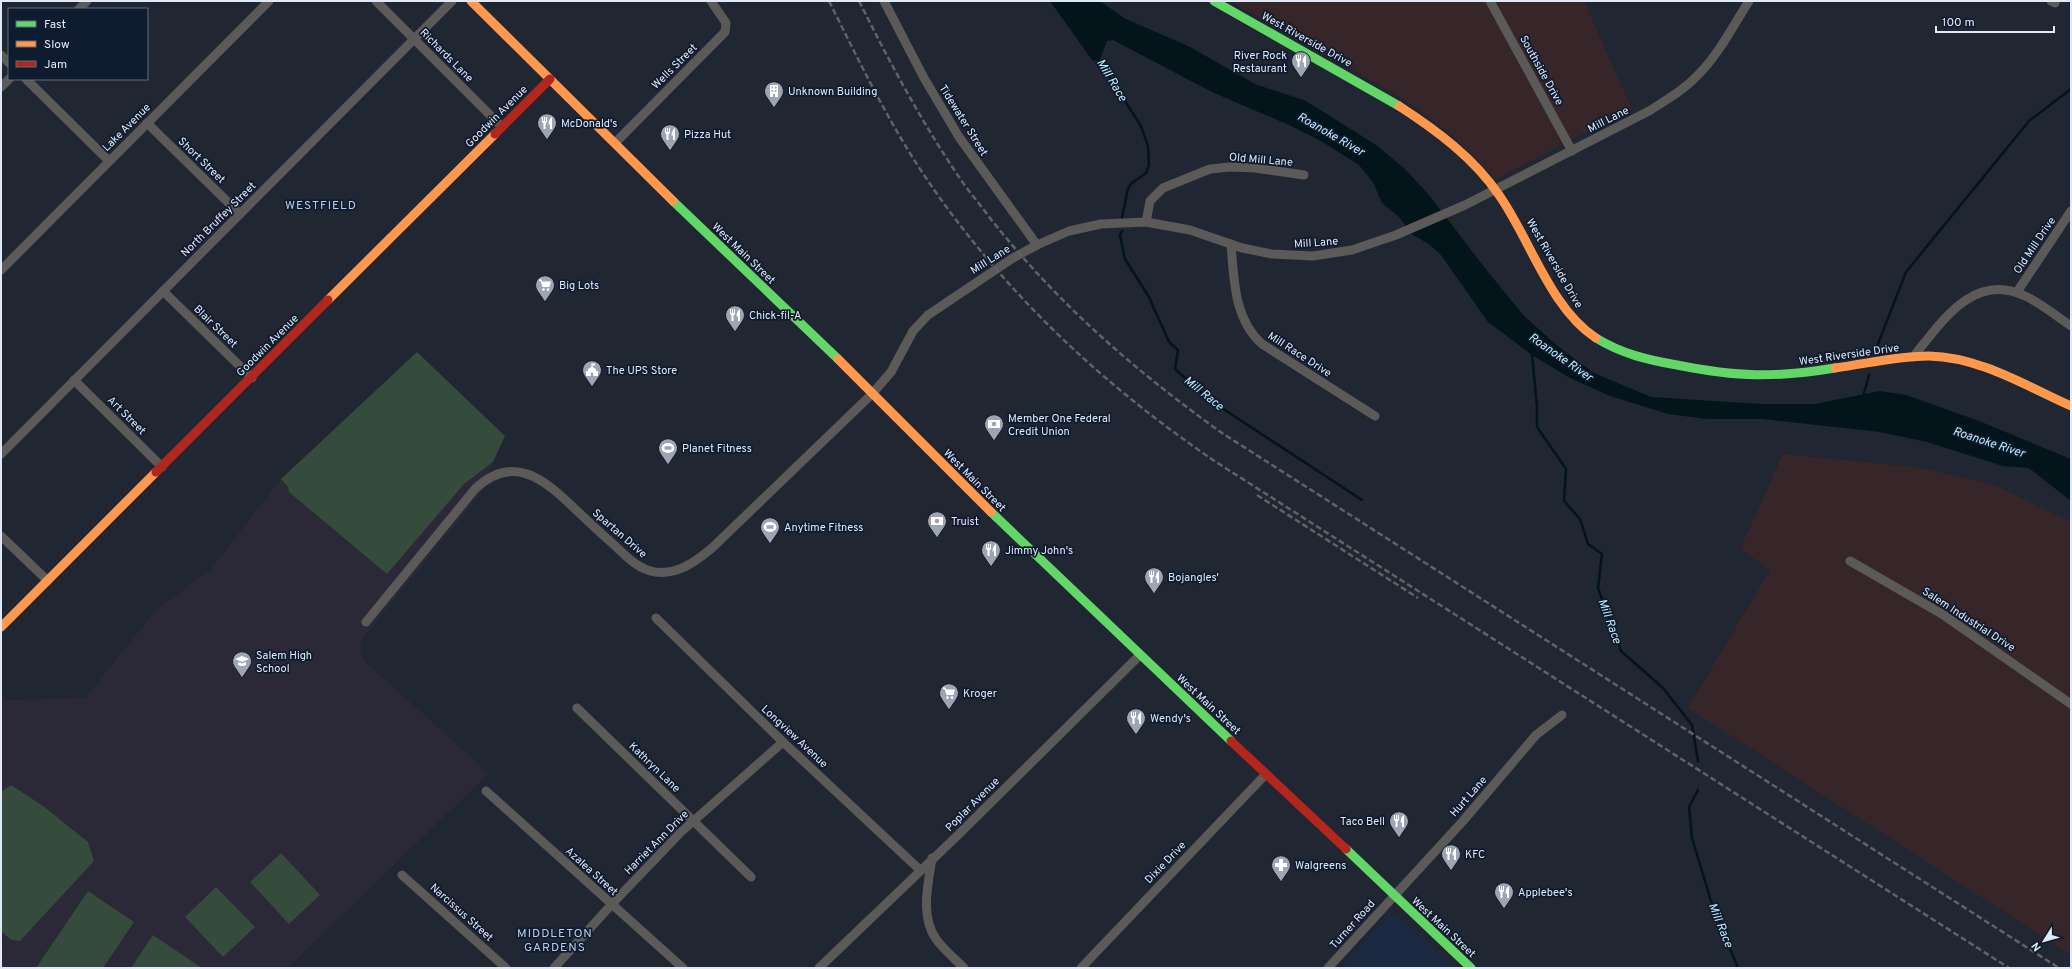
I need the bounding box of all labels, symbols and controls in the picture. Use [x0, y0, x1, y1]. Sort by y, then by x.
legend [8, 8, 148, 80]
scale bar [1936, 8, 2054, 34]
street label: West Riverside Drive [1259, 9, 1354, 71]
text: 100 m [1942, 15, 1975, 31]
text: Fast [44, 17, 66, 33]
street label: Richards Lane [417, 26, 476, 85]
street label: Southside Drive [1516, 33, 1566, 108]
text: Slow [44, 37, 70, 53]
street label: Wells Street [649, 41, 700, 92]
place label: River Rock Restaurant [1233, 49, 1287, 76]
restaurant icon: River Rock Restaurant [1290, 50, 1312, 78]
water label: Mill Race [1092, 56, 1130, 105]
text: Jam [44, 57, 67, 73]
building icon: Unknown Building [763, 80, 785, 108]
street label: Tidewater Street [936, 82, 991, 159]
street label: Goodwin Avenue [463, 83, 531, 151]
place label: Unknown Building [788, 85, 877, 99]
street label: Lake Avenue [100, 101, 154, 155]
street label: Mill Lane [1586, 104, 1631, 136]
water label: Roanoke River [1294, 109, 1368, 161]
restaurant icon: McDonald's [536, 112, 558, 140]
place label: McDonald's [561, 117, 617, 131]
restaurant icon: Pizza Hut [659, 123, 681, 151]
place label: Pizza Hut [684, 128, 731, 142]
street label: Short Street [175, 135, 228, 187]
street label: Old Mill Lane [1228, 150, 1293, 170]
street label: North Bruffey Street [178, 179, 259, 260]
district label: WESTFIELD [285, 198, 357, 214]
street label: Old Mill Drive [2011, 214, 2059, 277]
street label: West Riverside Drive [1523, 216, 1586, 311]
street label: West Main Street [709, 220, 778, 288]
street label: Mill Lane [1293, 234, 1339, 252]
street label: Mill Lane [968, 242, 1013, 278]
supermarket icon: Big Lots [534, 274, 556, 302]
place label: Big Lots [559, 279, 599, 293]
street label: Blair Street [190, 302, 240, 351]
restaurant icon: Chick-fil-A [724, 304, 746, 332]
place label: Chick-fil-A [749, 309, 802, 323]
street label: Goodwin Avenue [234, 312, 302, 380]
street label: Mill Race Drive [1265, 329, 1334, 381]
water label: Roanoke River [1525, 330, 1597, 387]
street label: West Riverside Drive [1798, 341, 1900, 369]
public building icon: The UPS Store [581, 359, 603, 387]
place label: The UPS Store [606, 364, 677, 378]
water label: Mill Race [1180, 373, 1227, 415]
street label: Art Street [104, 393, 149, 438]
place label: Member One Federal Credit Union [1008, 412, 1111, 439]
bank icon: Member One Federal Credit Union [983, 413, 1005, 441]
water label: Roanoke River [1951, 424, 2028, 463]
sports icon: Planet Fitness [657, 437, 679, 465]
place label: Planet Fitness [682, 442, 752, 456]
street label: West Main Street [940, 446, 1009, 515]
street label: Spartan Drive [589, 506, 650, 561]
bank icon: Truist [926, 510, 948, 538]
place label: Truist [951, 515, 979, 529]
sports icon: Anytime Fitness [759, 516, 781, 544]
place label: Anytime Fitness [784, 521, 863, 535]
restaurant icon: Jimmy John's [980, 539, 1002, 567]
place label: Jimmy John's [1005, 544, 1073, 558]
restaurant icon: Bojangles' [1143, 566, 1165, 594]
place label: Bojangles' [1168, 571, 1219, 585]
street label: Salem Industrial Drive [1919, 585, 2018, 655]
water label: Mill Race [1594, 597, 1625, 647]
place label: Salem High School [256, 649, 312, 676]
school or university icon: Salem High School [231, 650, 253, 678]
street label: West Main Street [1173, 671, 1243, 738]
supermarket icon: Kroger [938, 682, 960, 710]
place label: Kroger [963, 687, 998, 701]
street label: Longview Avenue [758, 702, 831, 771]
restaurant icon: Wendy's [1125, 707, 1147, 735]
place label: Wendy's [1150, 712, 1191, 726]
street label: Kathryn Lane [626, 740, 683, 796]
street label: Hurt Lane [1447, 773, 1490, 820]
street label: Poplar Avenue [943, 775, 1003, 835]
street label: Harriet Ann Drive [622, 808, 692, 878]
restaurant icon: Taco Bell [1388, 810, 1410, 838]
place label: Taco Bell [1340, 815, 1385, 829]
street label: Dixie Drive [1142, 839, 1189, 887]
restaurant icon: KFC [1440, 843, 1462, 871]
street label: Azalea Street [562, 844, 621, 899]
place label: KFC [1465, 848, 1485, 862]
pharmacy icon: Walgreens [1270, 854, 1292, 882]
place label: Walgreens [1295, 859, 1346, 873]
street label: Narcissus Street [427, 881, 496, 945]
restaurant icon: Applebee's [1493, 881, 1515, 909]
place label: Applebee's [1518, 886, 1573, 900]
street label: West Main Street [1408, 894, 1478, 961]
street label: Turner Road [1327, 897, 1378, 952]
water label: Mill Race [1704, 901, 1737, 951]
north arrow [2024, 921, 2064, 961]
district label: MIDDLETON GARDENS [517, 926, 593, 956]
text: N [2029, 939, 2045, 954]

